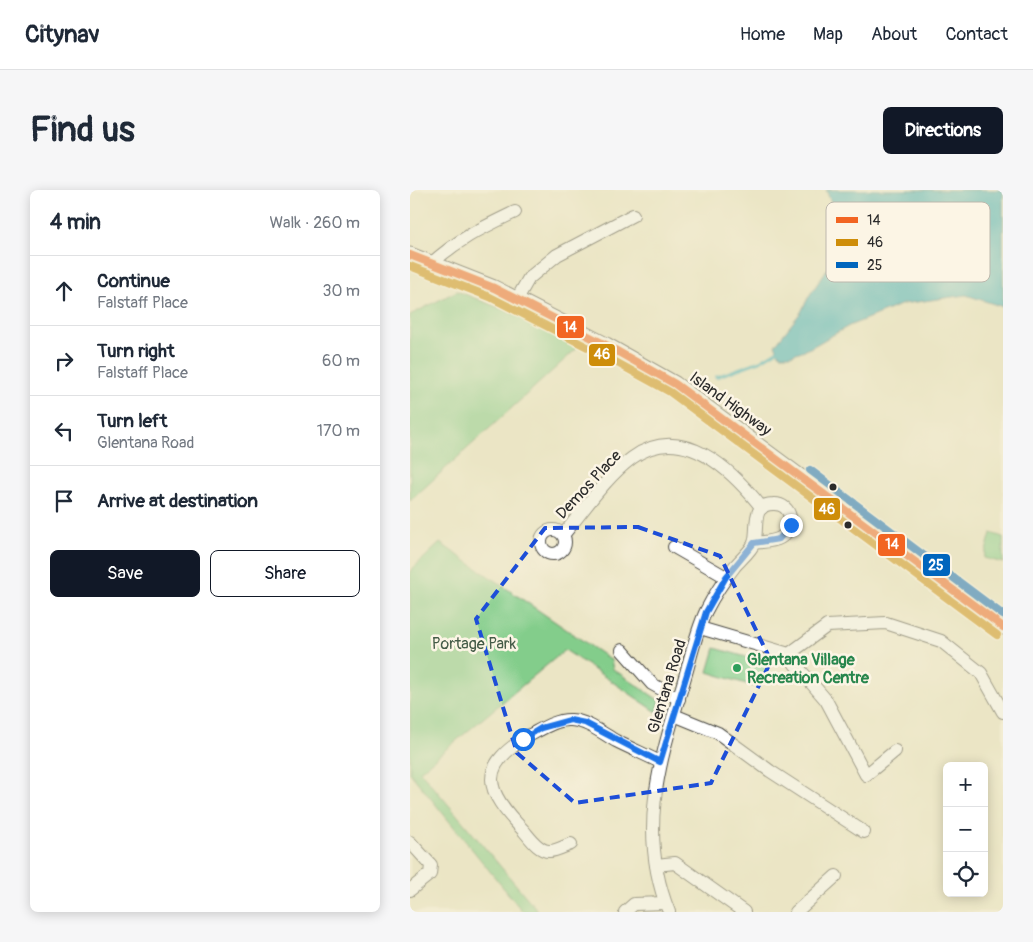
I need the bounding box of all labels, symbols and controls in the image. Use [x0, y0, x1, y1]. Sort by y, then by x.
text: Citynav [25, 20, 100, 49]
text: Home [740, 23, 785, 46]
text: Map [813, 23, 843, 46]
text: About [871, 23, 917, 46]
text: Contact [945, 23, 1008, 46]
button: Directions [883, 107, 1003, 154]
text: Find us [30, 108, 135, 152]
legend [826, 202, 990, 282]
text: 4 min [50, 209, 101, 236]
text: 14 [867, 212, 881, 229]
text: Walk · 260 m [269, 213, 360, 233]
text: 46 [867, 234, 883, 251]
text: 25 [867, 257, 882, 274]
text: Continue [97, 269, 170, 293]
icon: ahead [50, 277, 78, 305]
text: 30 m [322, 281, 360, 301]
text: Falstaff Place [97, 293, 188, 313]
line badge: 14 [556, 315, 585, 339]
text: 14 [563, 319, 578, 336]
text: Turn right [97, 339, 175, 363]
line badge: 46 [588, 343, 616, 367]
text: 46 [594, 346, 610, 363]
icon: right [50, 347, 78, 375]
text: 60 m [322, 351, 360, 371]
text: Falstaff Place [97, 363, 188, 383]
street label: Island Highway [685, 367, 775, 440]
text: Turn left [97, 409, 167, 433]
icon: left [50, 417, 78, 445]
text: 170 m [317, 421, 360, 441]
text: Glentana Road [97, 433, 194, 453]
street label: Demos Place [552, 446, 626, 523]
unlabelled marker [828, 482, 838, 492]
icon: arrive [50, 487, 78, 515]
text: Arrive at destination [97, 489, 258, 513]
line badge: 46 [813, 497, 841, 521]
text: 46 [819, 501, 835, 518]
route end [780, 514, 803, 537]
unlabelled marker [843, 520, 853, 530]
line badge: 14 [877, 533, 906, 557]
text: 14 [885, 536, 900, 553]
button: Save [50, 550, 200, 597]
button: Share [210, 550, 360, 597]
line badge: 25 [922, 553, 951, 577]
text: 25 [928, 557, 944, 574]
park label: Portage Park [432, 634, 517, 654]
street label: Glentana Road [643, 637, 691, 736]
place label: Glentana Village Recreation Centre [747, 650, 870, 688]
marker: Glentana Village Recreation Centre [731, 662, 743, 674]
route start [512, 728, 535, 751]
map controls [943, 762, 988, 897]
button: + [943, 762, 988, 807]
button: − [943, 807, 988, 852]
button: locate [943, 852, 988, 897]

